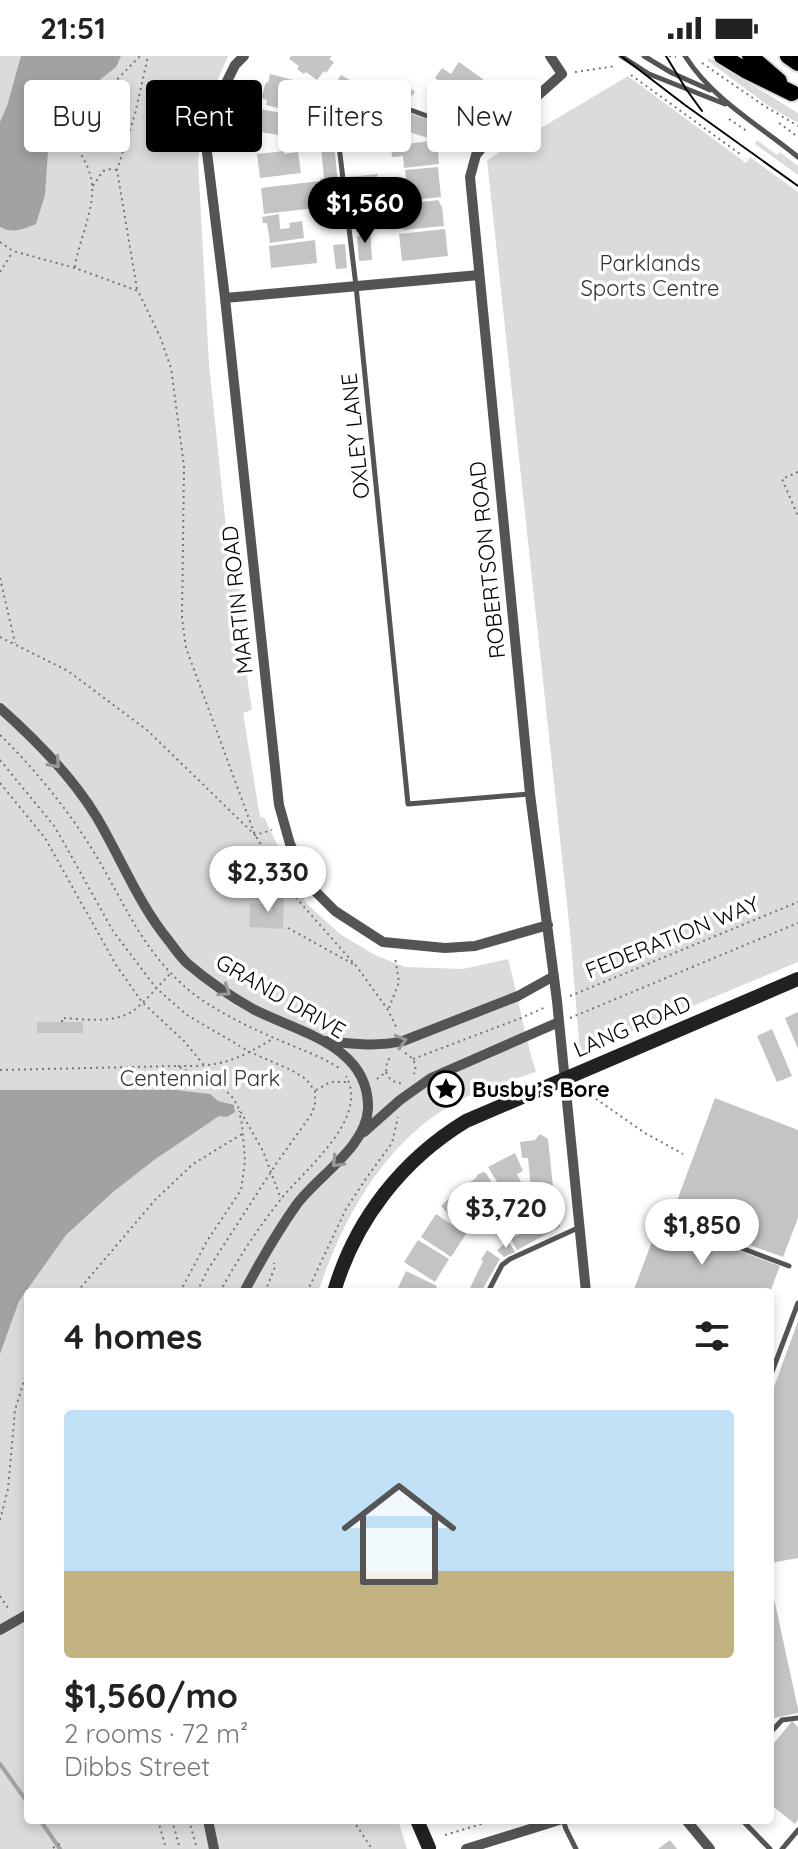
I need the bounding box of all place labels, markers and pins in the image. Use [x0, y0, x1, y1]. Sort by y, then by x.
pin: $1,560 [300, 177, 430, 245]
pin: $2,330 [203, 846, 333, 914]
place icon: Busby’s Bore [427, 1070, 465, 1108]
place label: Busby’s Bore [472, 1075, 610, 1103]
pin: $3,720 [441, 1182, 571, 1250]
pin: $1,850 [637, 1199, 767, 1267]

